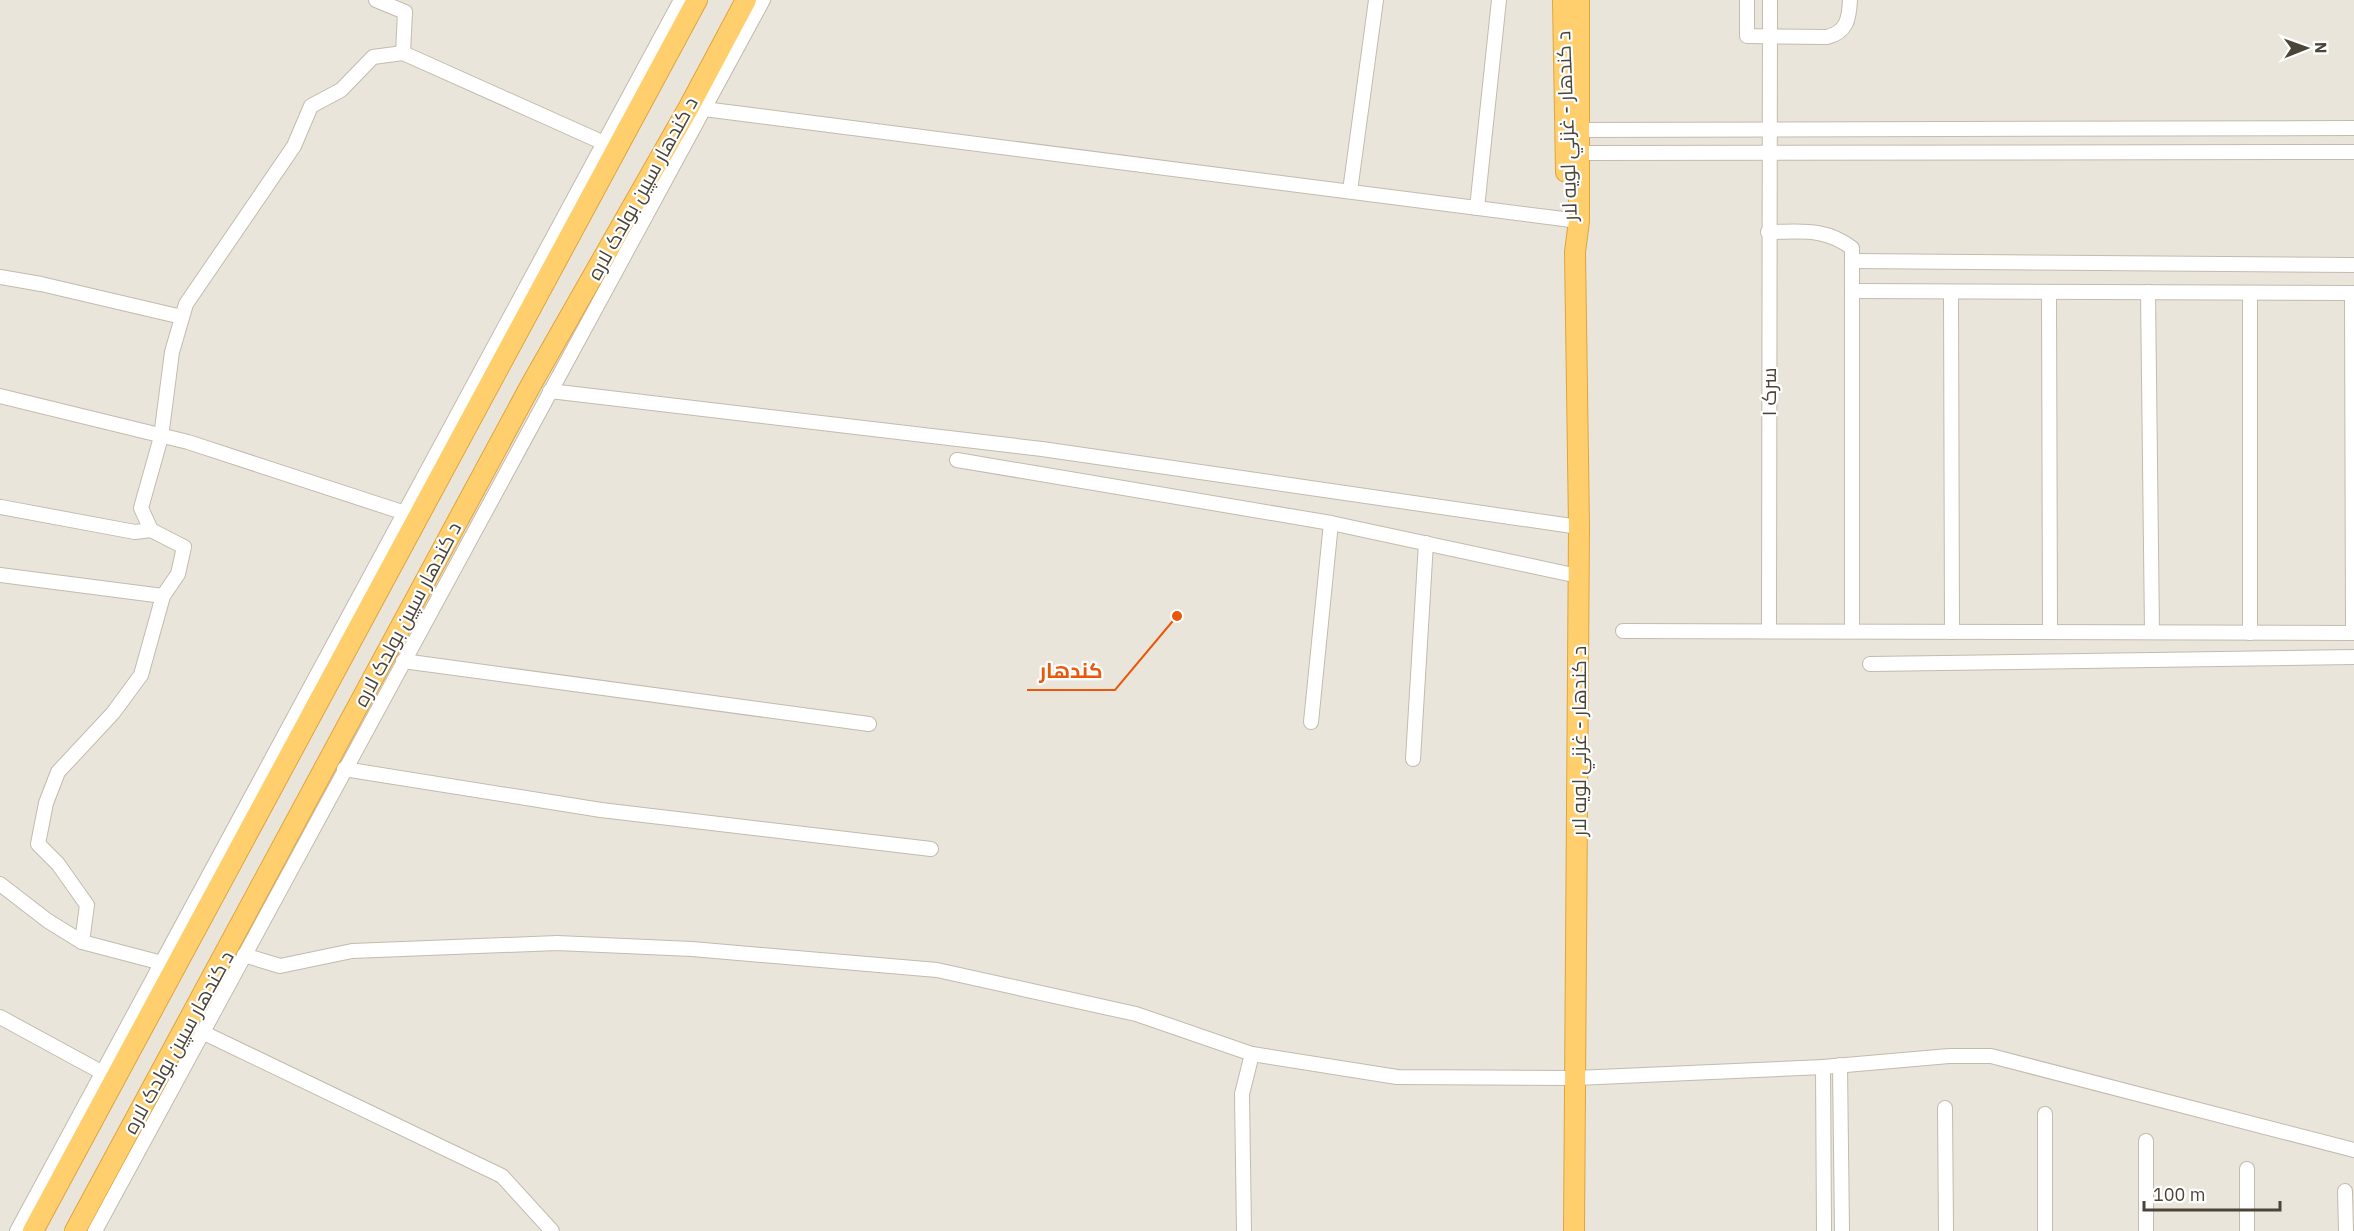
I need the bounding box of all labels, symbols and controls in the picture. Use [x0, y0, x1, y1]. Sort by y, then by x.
north arrow [2276, 18, 2336, 78]
street label: د کندهار - غزني لويه لار [1549, 30, 1586, 223]
text: N [2311, 42, 2331, 54]
street label: د کندهار سپین بولدک لاره [580, 92, 704, 284]
street label: سرک ۱ [1755, 368, 1782, 416]
street label: د کندهار سپین بولدک لاره [347, 517, 467, 711]
street label: د کندهار - غزني لويه لار [1565, 646, 1595, 837]
callout: کندهار [1027, 651, 1115, 690]
text: کندهار [1038, 656, 1103, 684]
street label: د کندهار سپین بولدک لاره [116, 946, 240, 1138]
scale bar [2144, 1174, 2280, 1212]
text: 100 m [2153, 1183, 2205, 1206]

